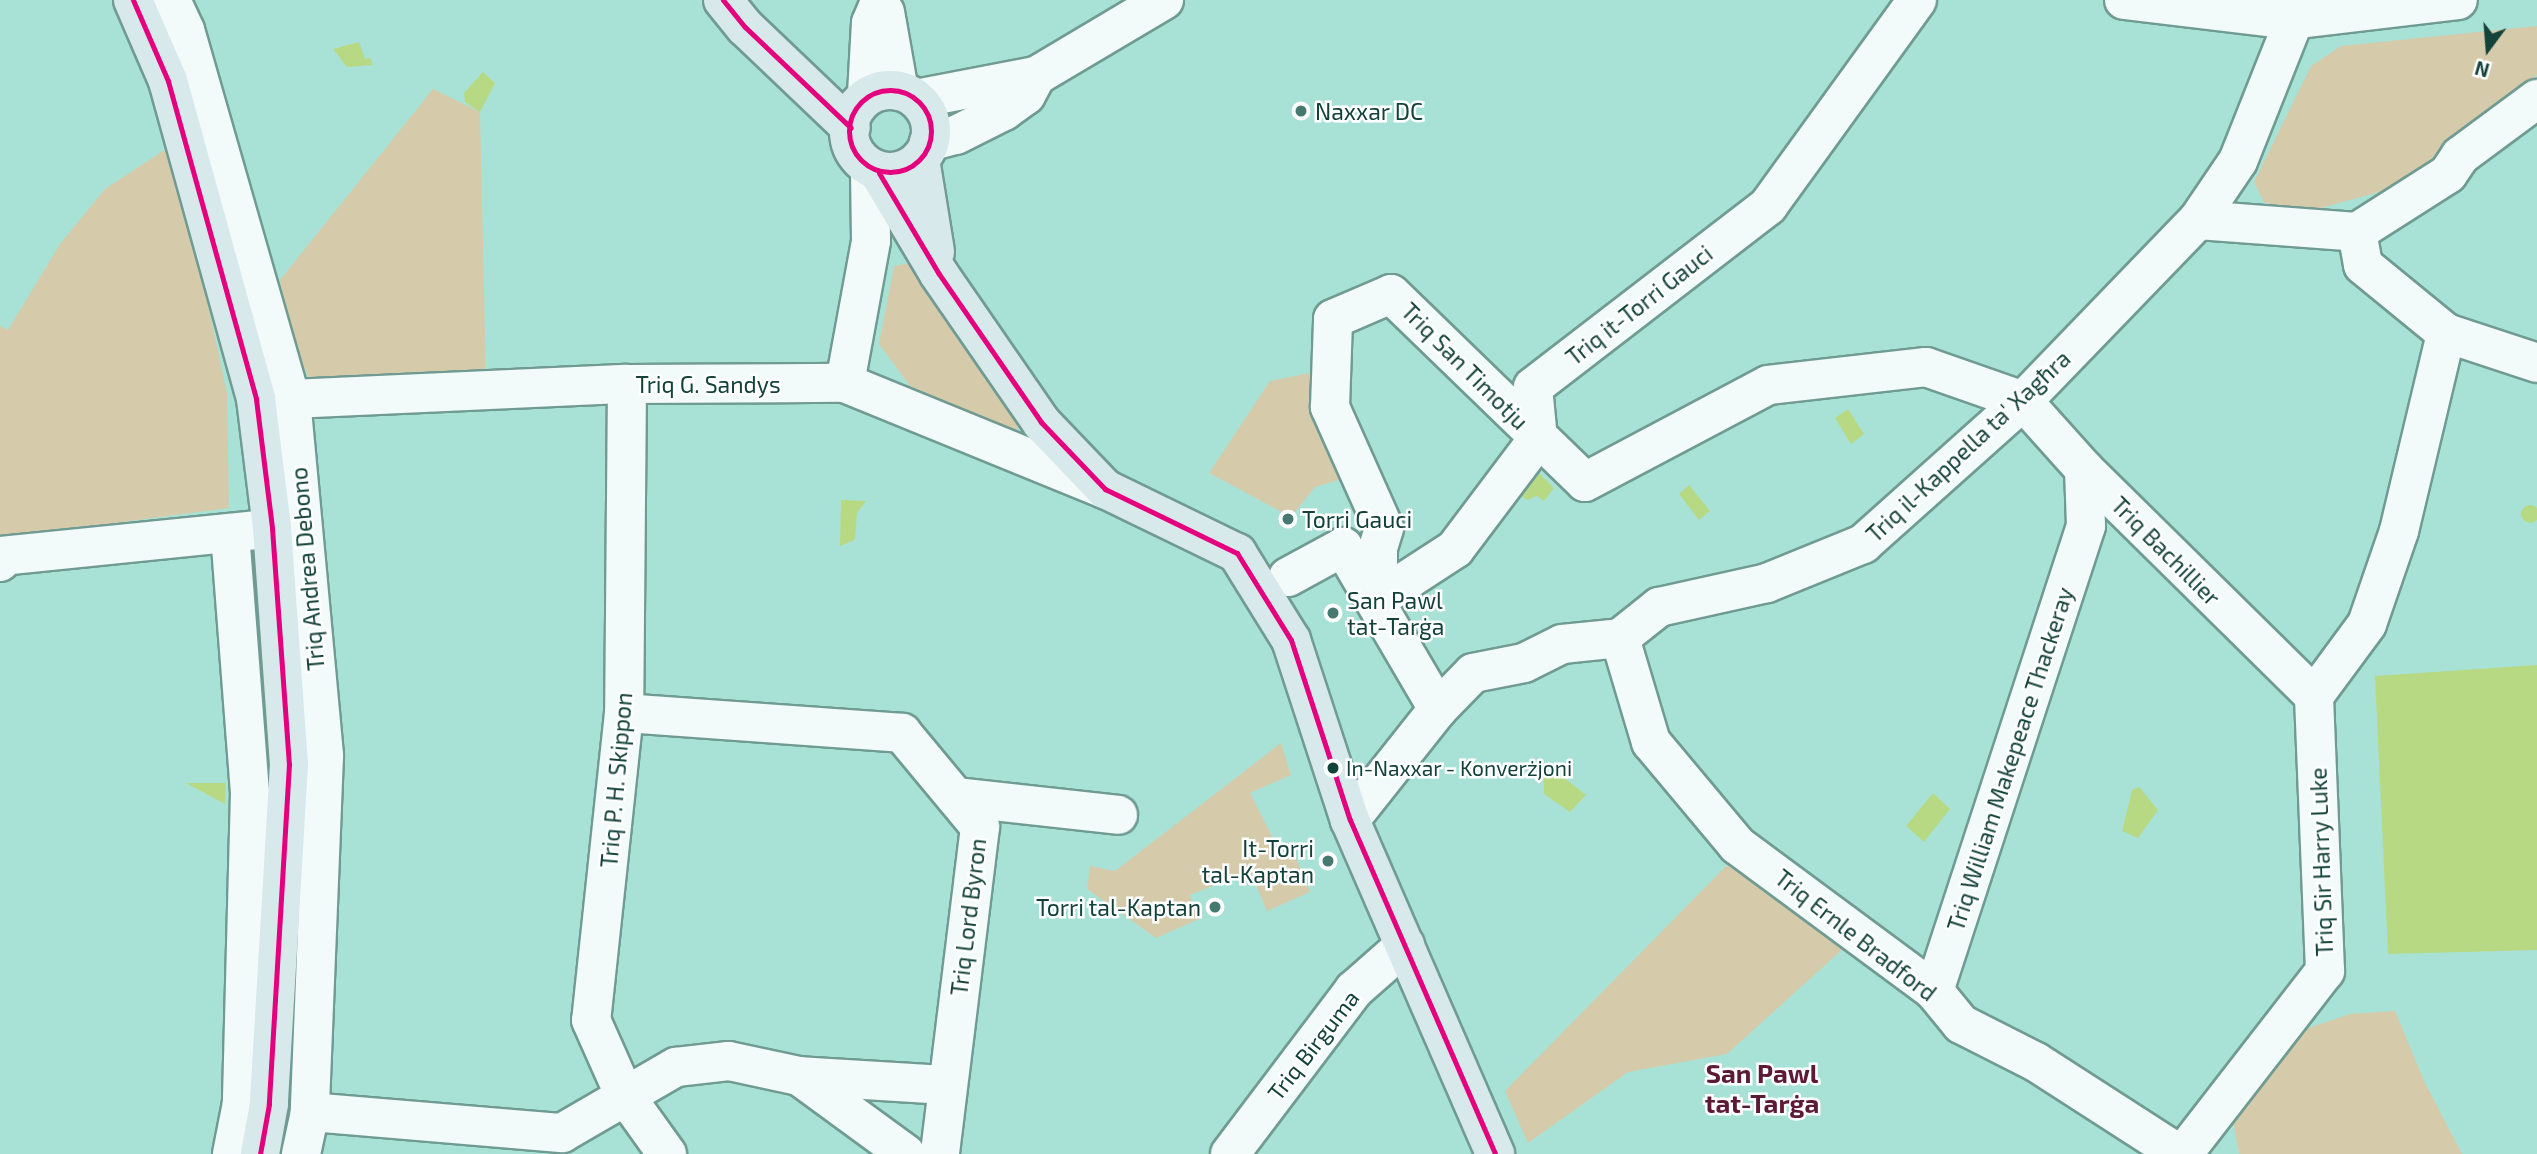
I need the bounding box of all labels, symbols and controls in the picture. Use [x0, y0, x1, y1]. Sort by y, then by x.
north arrow [2453, 14, 2523, 84]
text: N [2472, 57, 2492, 83]
place label: Naxxar DC [1315, 97, 1423, 125]
marker: Naxxar DC [1293, 103, 1309, 119]
street label: Triq it-Torri Gauci [1560, 239, 1718, 371]
street label: Triq San Timotju [1396, 297, 1534, 435]
street label: Triq il-Kappella ta' Xagħra [1860, 344, 2076, 548]
street label: Triq G. Sandys [635, 370, 781, 398]
street label: Triq Andrea Debono [284, 466, 330, 672]
street label: Triq Bachillier [2106, 491, 2226, 611]
place label: Torri Gauci [1302, 505, 1412, 533]
marker: Torri Gauci [1280, 511, 1296, 527]
street label: Triq William Makepeace Thackeray [1941, 583, 2079, 935]
place label: San Pawl tat-Tarġa [1347, 586, 1444, 640]
marker: San Pawl tat-Tarġa [1325, 605, 1341, 621]
street label: Triq P. H. Skippon [595, 691, 637, 869]
place label: In-Naxxar - Konverżjoni [1346, 755, 1573, 781]
marker: In-Naxxar - Konverżjoni [1326, 761, 1340, 775]
street label: Triq Sir Harry Luke [2304, 767, 2338, 957]
place label: It-Torri tal-Kaptan [1202, 834, 1314, 888]
street label: Triq Lord Byron [945, 837, 991, 997]
marker: It-Torri tal-Kaptan [1320, 853, 1336, 869]
street label: Triq Ernle Bradford [1770, 863, 1942, 1007]
place label: Torri tal-Kaptan [1035, 893, 1201, 921]
marker: Torri tal-Kaptan [1207, 899, 1223, 915]
street label: Triq Birguma [1261, 984, 1365, 1106]
district label: San Pawl tat-Tarġa [1705, 1057, 1819, 1118]

